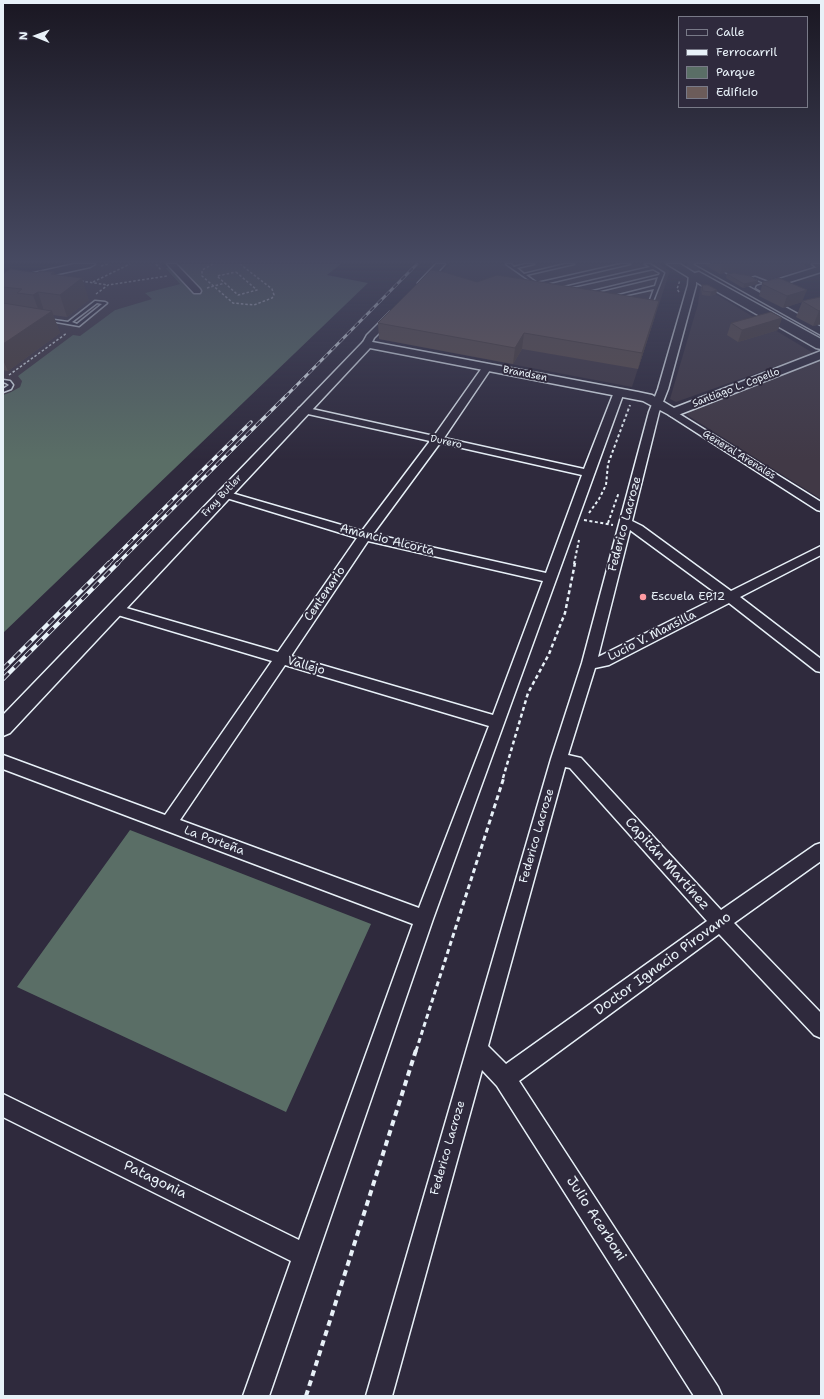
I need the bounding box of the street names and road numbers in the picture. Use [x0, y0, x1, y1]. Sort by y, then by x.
street label: Brandsen [502, 364, 548, 384]
street label: Santiago L. Copello [691, 366, 781, 410]
street label: General Arenales [700, 428, 778, 482]
street label: Durero [429, 433, 463, 451]
street label: Fray Butler [199, 472, 245, 520]
street label: Federico Lacroze [605, 475, 645, 573]
street label: Amancio Alcorta [338, 521, 436, 559]
street label: Centenario [301, 564, 349, 624]
street label: Lucio V. Mansilla [606, 608, 698, 664]
street label: Vallejo [285, 654, 327, 678]
street label: Federico Lacroze [517, 787, 557, 885]
street label: Capitán Martínez [621, 814, 713, 914]
street label: La Porteña [182, 823, 246, 859]
street label: Doctor Ignacio Pirovano [591, 909, 735, 1019]
street label: Federico Lacroze [428, 1099, 468, 1197]
street label: Patagonia [121, 1158, 189, 1202]
street label: Julio Acerboni [562, 1174, 630, 1264]

